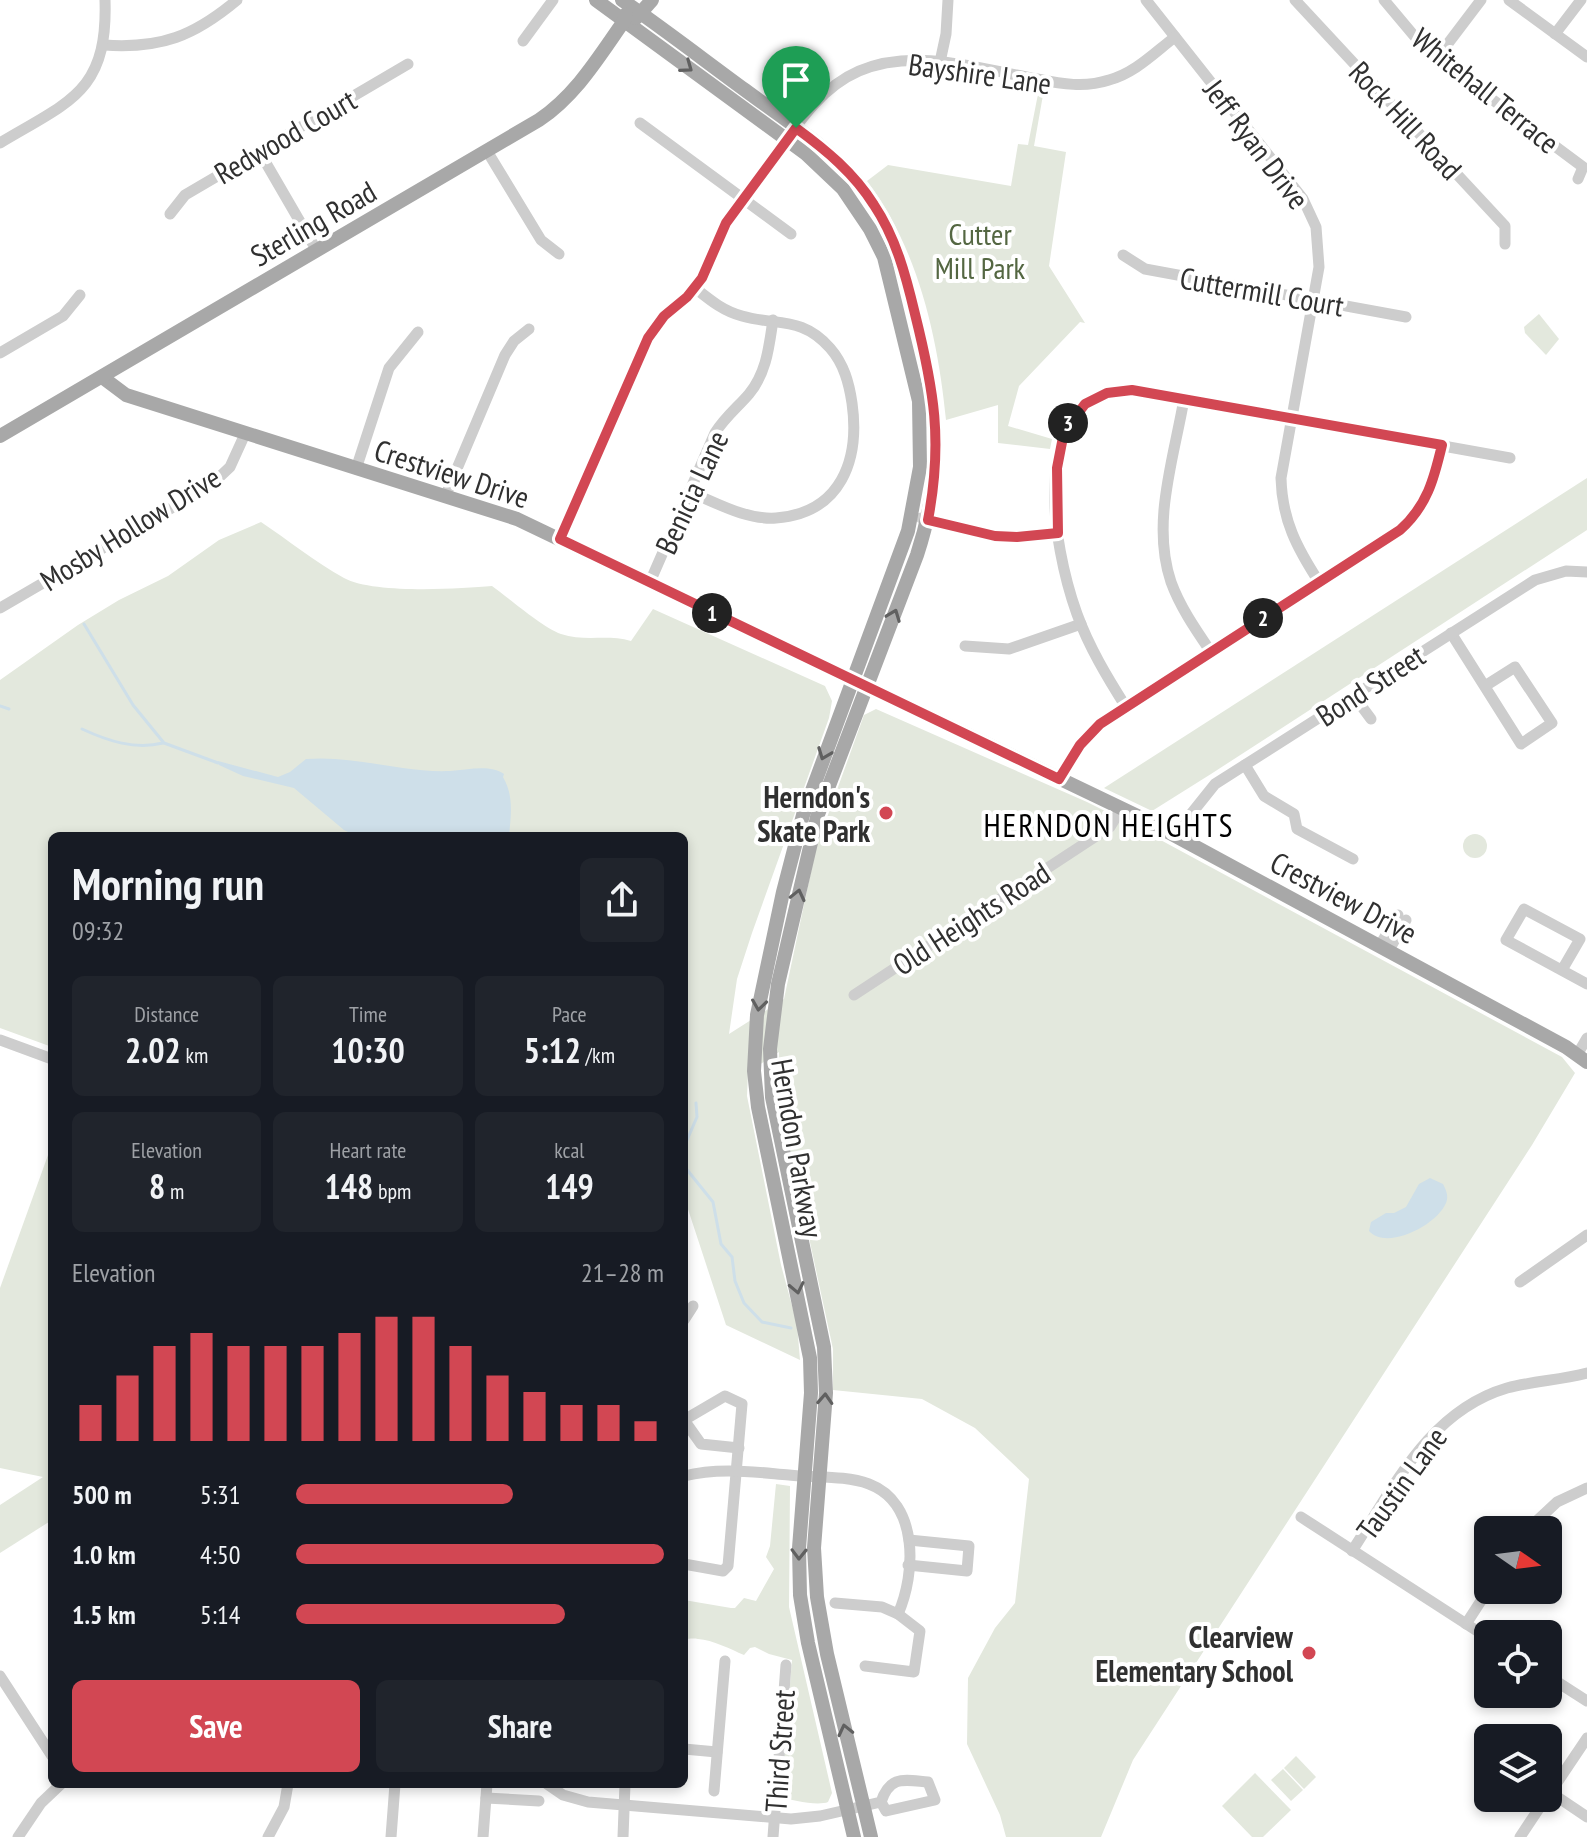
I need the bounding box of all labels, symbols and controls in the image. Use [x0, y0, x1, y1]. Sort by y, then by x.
street label: Whitehall Terrace [1404, 19, 1568, 161]
street label: Bayshire Lane [906, 44, 1054, 102]
pin [762, 46, 830, 128]
street label: Rock Hill Road [1341, 52, 1471, 188]
one-way arrow [678, 57, 693, 72]
icon: arrive [774, 58, 818, 102]
street label: Jeff Ryan Drive [1195, 71, 1318, 217]
street label: Redwood Court [207, 79, 364, 192]
street label: Sterling Road [243, 171, 383, 275]
park label: Cutter Mill Park [935, 214, 1026, 287]
street label: Cuttermill Court [1177, 257, 1348, 325]
pin: 3 [1048, 403, 1088, 443]
text: 3 [1063, 409, 1073, 437]
street label: Benicia Lane [646, 424, 736, 560]
street label: Crestview Drive [370, 430, 534, 516]
street label: Mosby Hollow Drive [33, 457, 227, 599]
pin: 1 [692, 593, 732, 633]
pin: 2 [1243, 598, 1283, 638]
text: 1 [707, 599, 717, 627]
text: 2 [1258, 604, 1268, 632]
one-way arrow [884, 609, 901, 623]
street label: Bond Street [1308, 635, 1432, 735]
one-way arrow [817, 746, 834, 760]
place label: Herndon's Skate Park [757, 777, 871, 850]
marker: Herndon's Skate Park [877, 804, 895, 822]
district label: HERNDON HEIGHTS [983, 804, 1235, 846]
street label: Crestview Drive [1264, 842, 1424, 952]
street label: Old Heights Road [885, 853, 1057, 983]
text: Morning run [72, 855, 264, 912]
button: share [580, 858, 664, 942]
one-way arrow [789, 889, 806, 903]
text: 09:32 [72, 914, 124, 947]
one-way arrow [751, 998, 768, 1012]
text: Distance [134, 1000, 199, 1028]
text: Time [349, 1000, 387, 1028]
text: Pace [552, 1000, 587, 1028]
text: 2.02 [125, 1028, 181, 1072]
text: 10:30 [331, 1028, 405, 1072]
text: 5:12 [524, 1028, 581, 1072]
text: km [181, 1041, 208, 1069]
text: /km [581, 1041, 615, 1069]
street label: Herndon Parkway [763, 1056, 833, 1241]
text: Elevation [131, 1136, 202, 1164]
text: Heart rate [330, 1136, 406, 1164]
text: kcal [554, 1136, 584, 1164]
text: 8 [149, 1164, 165, 1208]
text: 148 [325, 1164, 373, 1208]
text: 149 [545, 1164, 594, 1208]
text: m [165, 1177, 184, 1205]
text: bpm [373, 1177, 411, 1205]
text: Elevation [72, 1256, 155, 1289]
text: 21–28 m [581, 1256, 664, 1289]
one-way arrow [788, 1281, 805, 1295]
one-way arrow [816, 1392, 833, 1405]
street label: Taustin Lane [1347, 1419, 1455, 1547]
text: 500 m [72, 1478, 132, 1511]
text: 5:31 [200, 1478, 240, 1511]
north arrow [1474, 1516, 1562, 1604]
map controls [1474, 1516, 1562, 1812]
text: 1.0 km [72, 1538, 136, 1571]
text: 4:50 [200, 1538, 240, 1571]
one-way arrow [790, 1548, 808, 1561]
text: 1.5 km [72, 1598, 136, 1631]
text: 5:14 [200, 1598, 240, 1631]
place label: Clearview Elementary School [1095, 1617, 1294, 1690]
button: locate [1474, 1620, 1562, 1708]
marker: Clearview Elementary School [1300, 1644, 1318, 1662]
button: Save [72, 1680, 360, 1772]
button: Share [376, 1680, 664, 1772]
street label: Third Street [755, 1688, 803, 1814]
one-way arrow [838, 1724, 855, 1738]
button: layers [1474, 1724, 1562, 1812]

